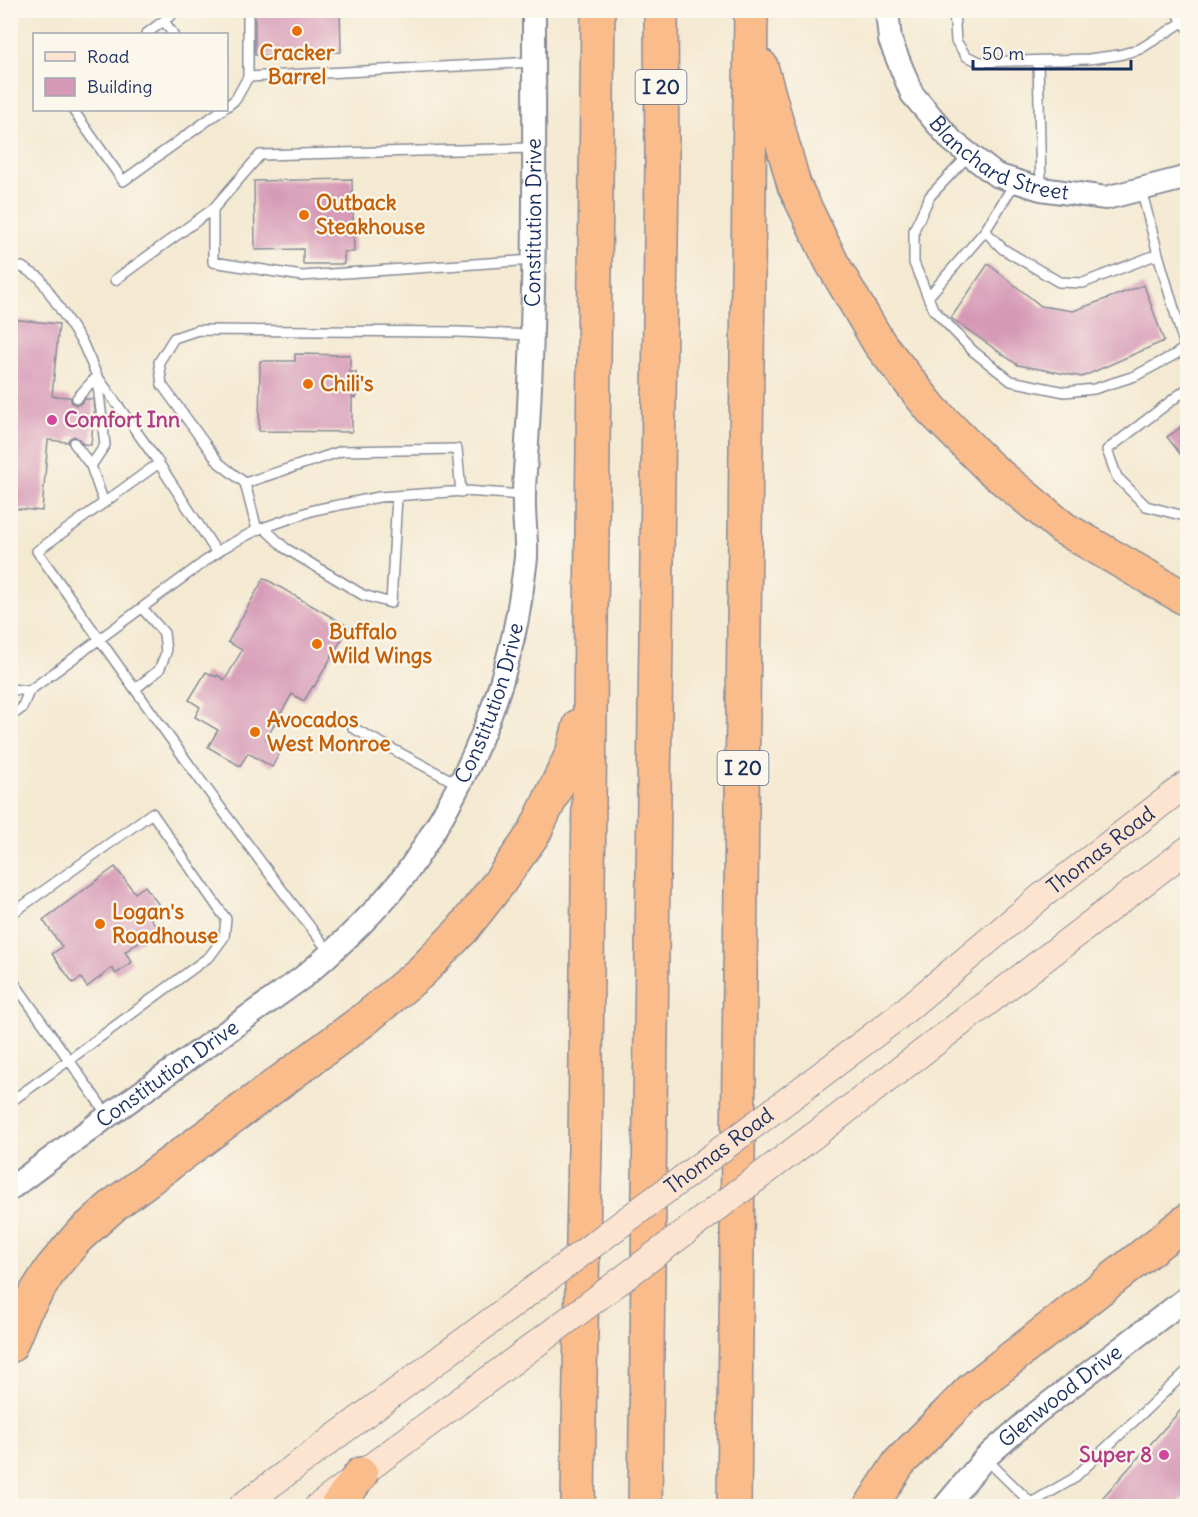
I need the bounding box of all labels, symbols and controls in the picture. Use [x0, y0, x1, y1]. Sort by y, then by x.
marker: Cracker Barrel [290, 24, 304, 38]
legend [33, 33, 228, 111]
scale bar [973, 33, 1130, 71]
place label: Cracker Barrel [259, 39, 335, 90]
text: 50 m [982, 42, 1024, 65]
text: Road [87, 45, 130, 68]
road number: I 20 [636, 70, 686, 104]
text: Building [87, 75, 152, 98]
street label: Blanchard Street [923, 110, 1070, 206]
street label: Constitution Drive [519, 138, 547, 307]
place label: Outback Steakhouse [316, 189, 425, 240]
marker: Outback Steakhouse [297, 208, 311, 222]
place label: Chili's [320, 370, 374, 397]
marker: Chili's [301, 377, 315, 391]
place label: Comfort Inn [64, 406, 180, 433]
marker: Comfort Inn [45, 413, 59, 427]
place label: Buffalo Wild Wings [329, 618, 433, 669]
street label: Constitution Drive [448, 620, 529, 788]
marker: Buffalo Wild Wings [310, 637, 324, 651]
place label: Avocados West Monroe [267, 706, 391, 757]
marker: Avocados West Monroe [248, 725, 262, 739]
road number: I 20 [718, 751, 768, 785]
street label: Thomas Road [1041, 800, 1160, 900]
place label: Logan's Roadhouse [112, 898, 218, 949]
marker: Logan's Roadhouse [93, 917, 107, 931]
street label: Constitution Drive [90, 1013, 244, 1133]
street label: Thomas Road [659, 1101, 779, 1200]
street label: Glenwood Drive [992, 1338, 1127, 1453]
place label: Super 8 [1079, 1441, 1152, 1468]
marker: Super 8 [1157, 1448, 1171, 1462]

